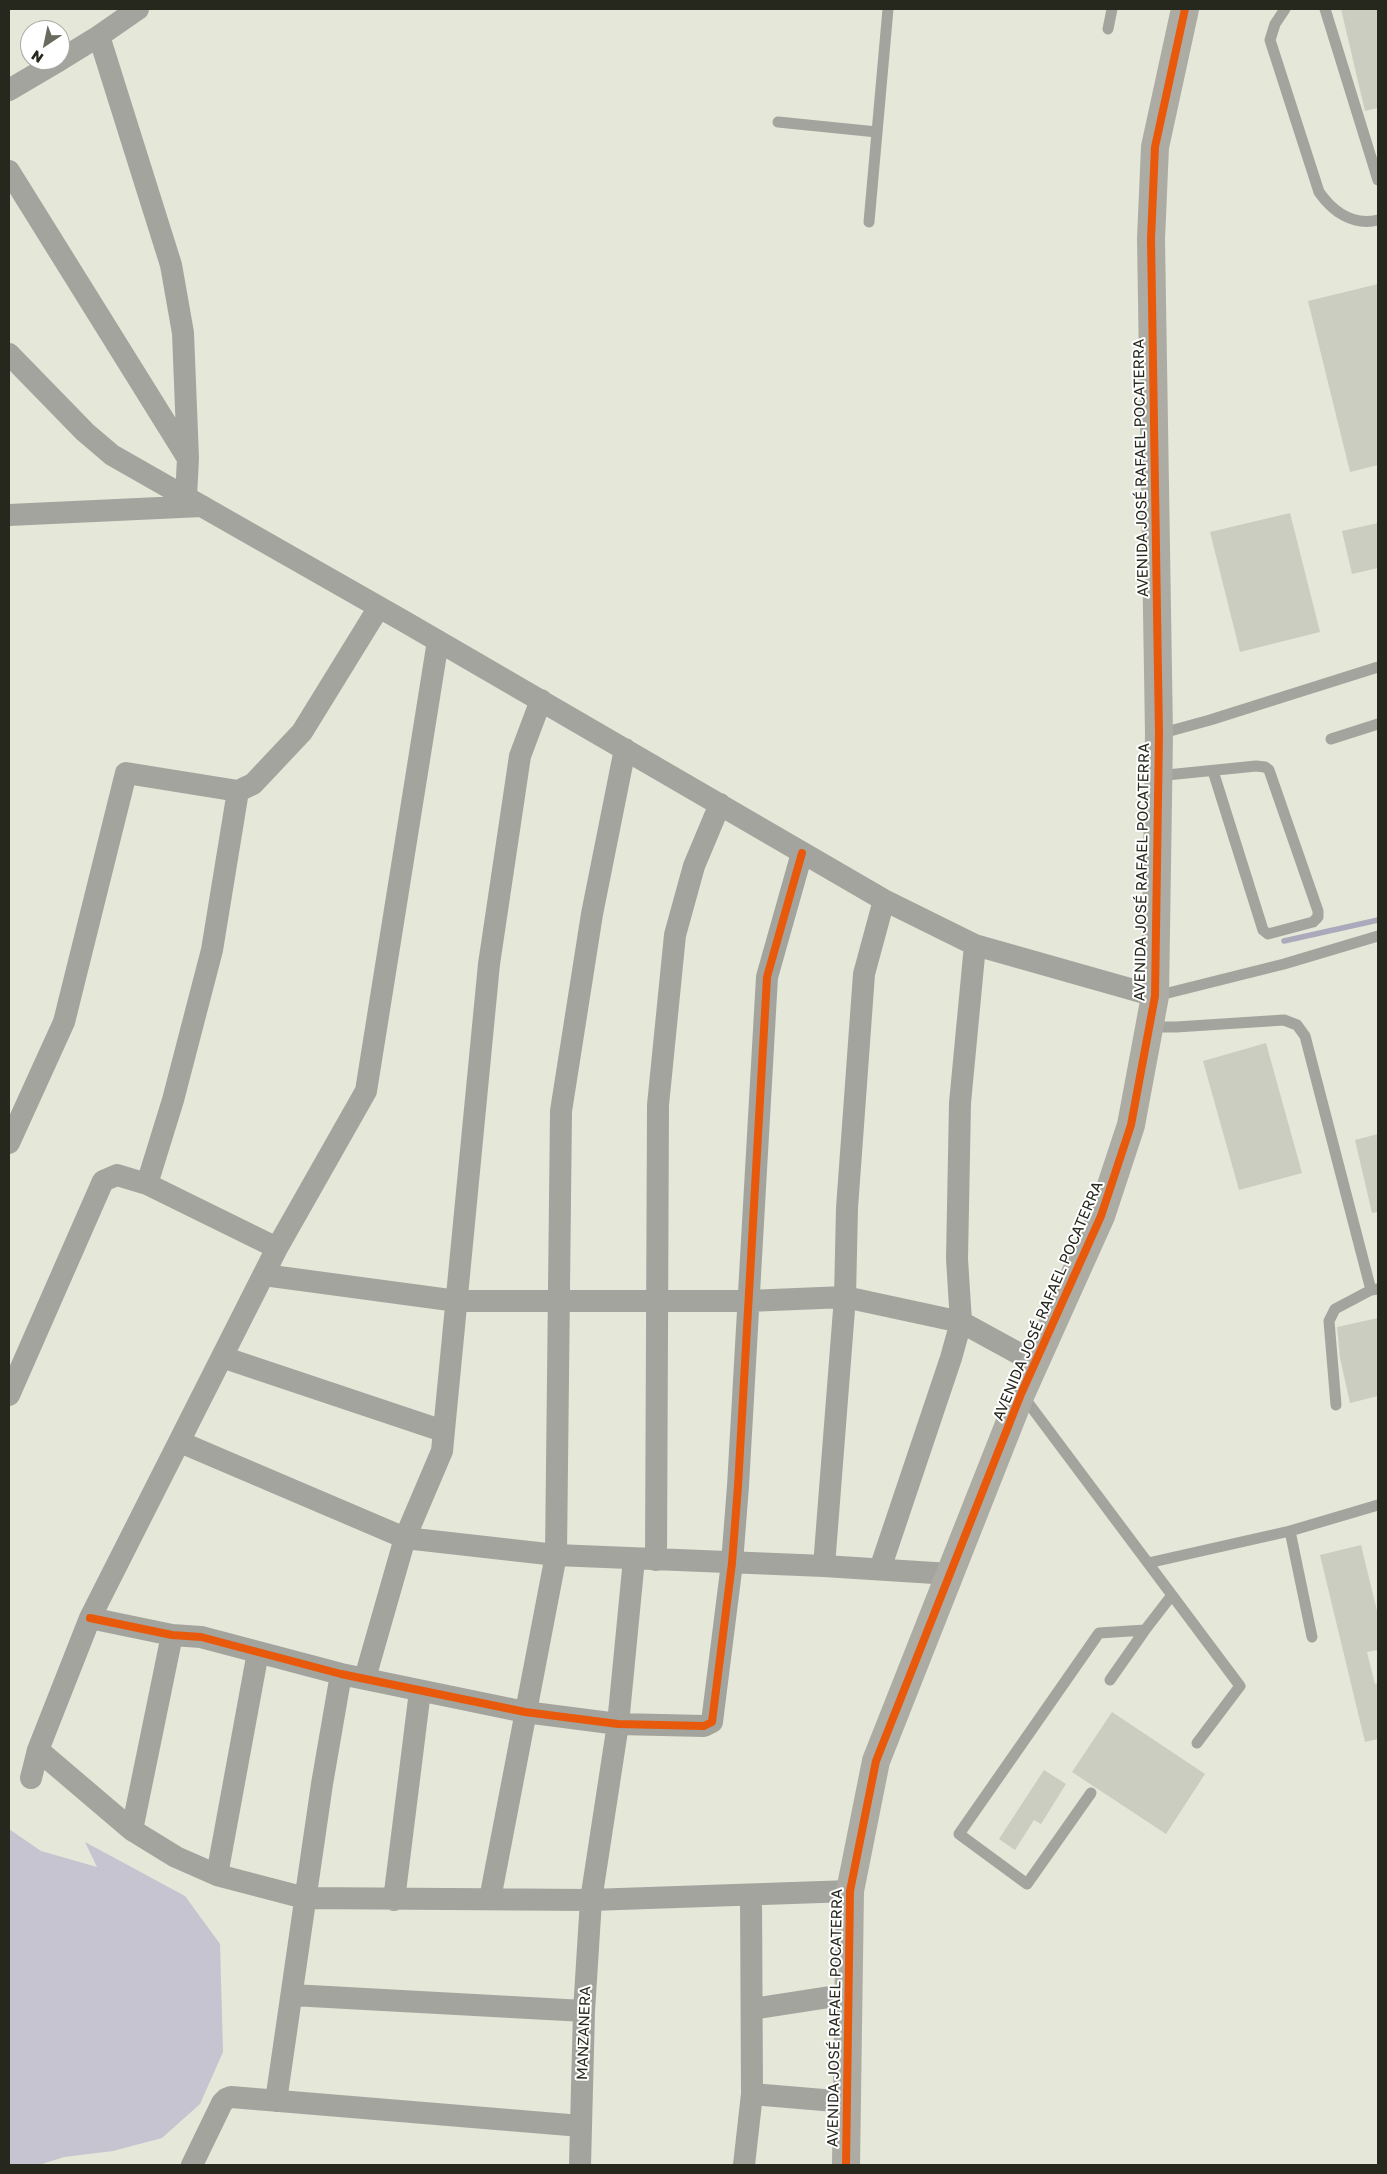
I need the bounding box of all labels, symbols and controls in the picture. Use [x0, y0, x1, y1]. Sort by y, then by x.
north arrow [20, 20, 70, 70]
text: N [28, 47, 46, 67]
street label: AVENIDA JOSÉ RAFAEL POCATERRA [1130, 339, 1152, 597]
street label: AVENIDA JOSÉ RAFAEL POCATERRA [1131, 743, 1153, 1001]
street label: AVENIDA JOSÉ RAFAEL POCATERRA [989, 1179, 1107, 1423]
street label: AVENIDA JOSÉ RAFAEL POCATERRA [824, 1889, 846, 2147]
street label: MANZANERA [573, 1986, 595, 2080]

